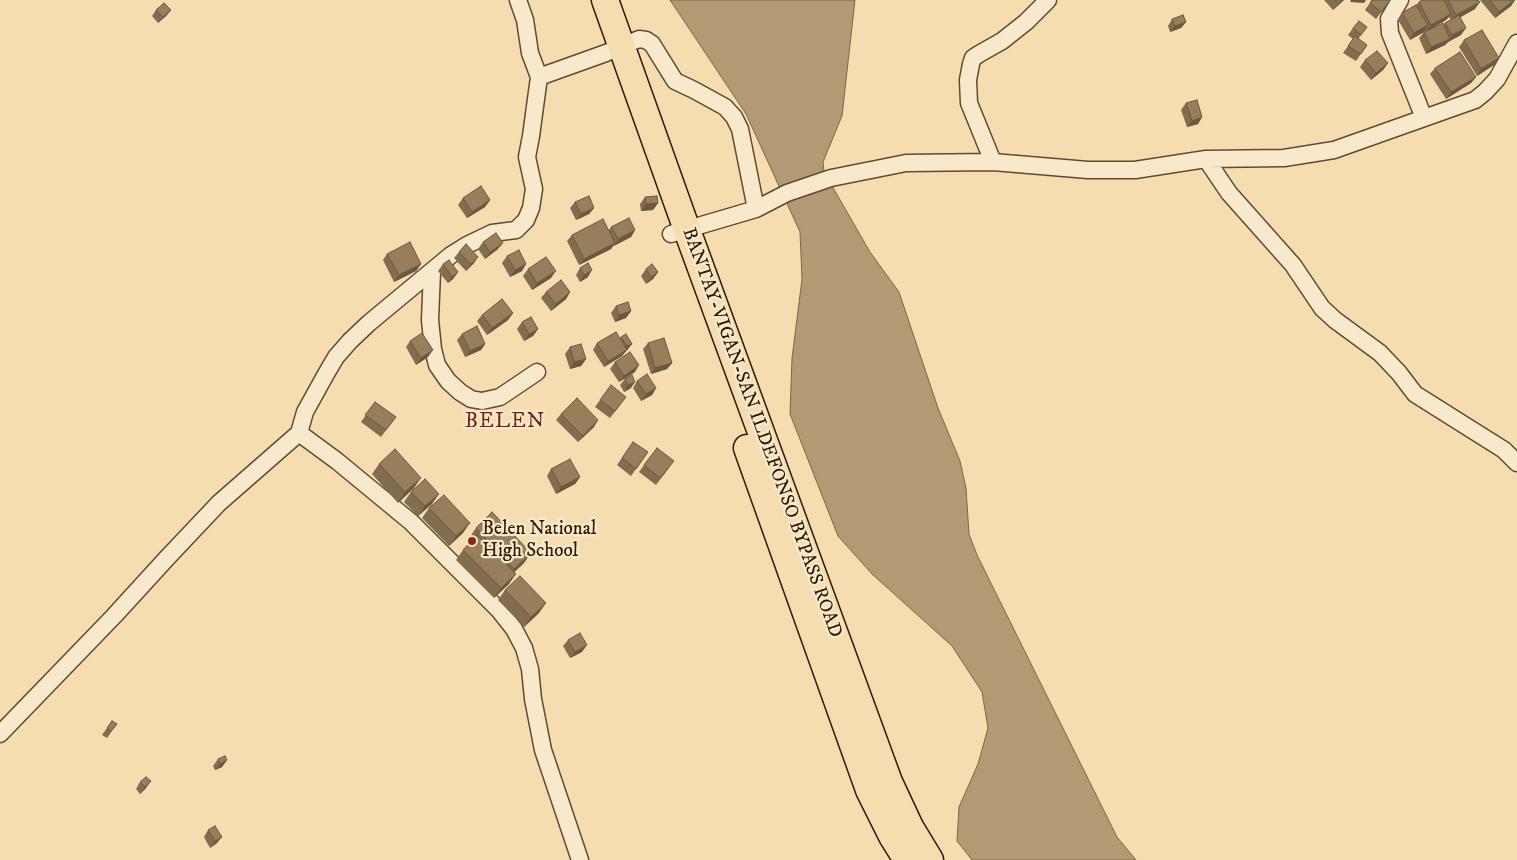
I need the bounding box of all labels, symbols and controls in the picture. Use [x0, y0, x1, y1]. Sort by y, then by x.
street label: BANTAY-VIGAN-SAN ILDEFONSO BYPASS ROAD [676, 225, 846, 641]
district label: BELEN [464, 410, 546, 436]
place label: Belen National High School [482, 519, 597, 563]
marker: Belen National High School [466, 535, 478, 547]

